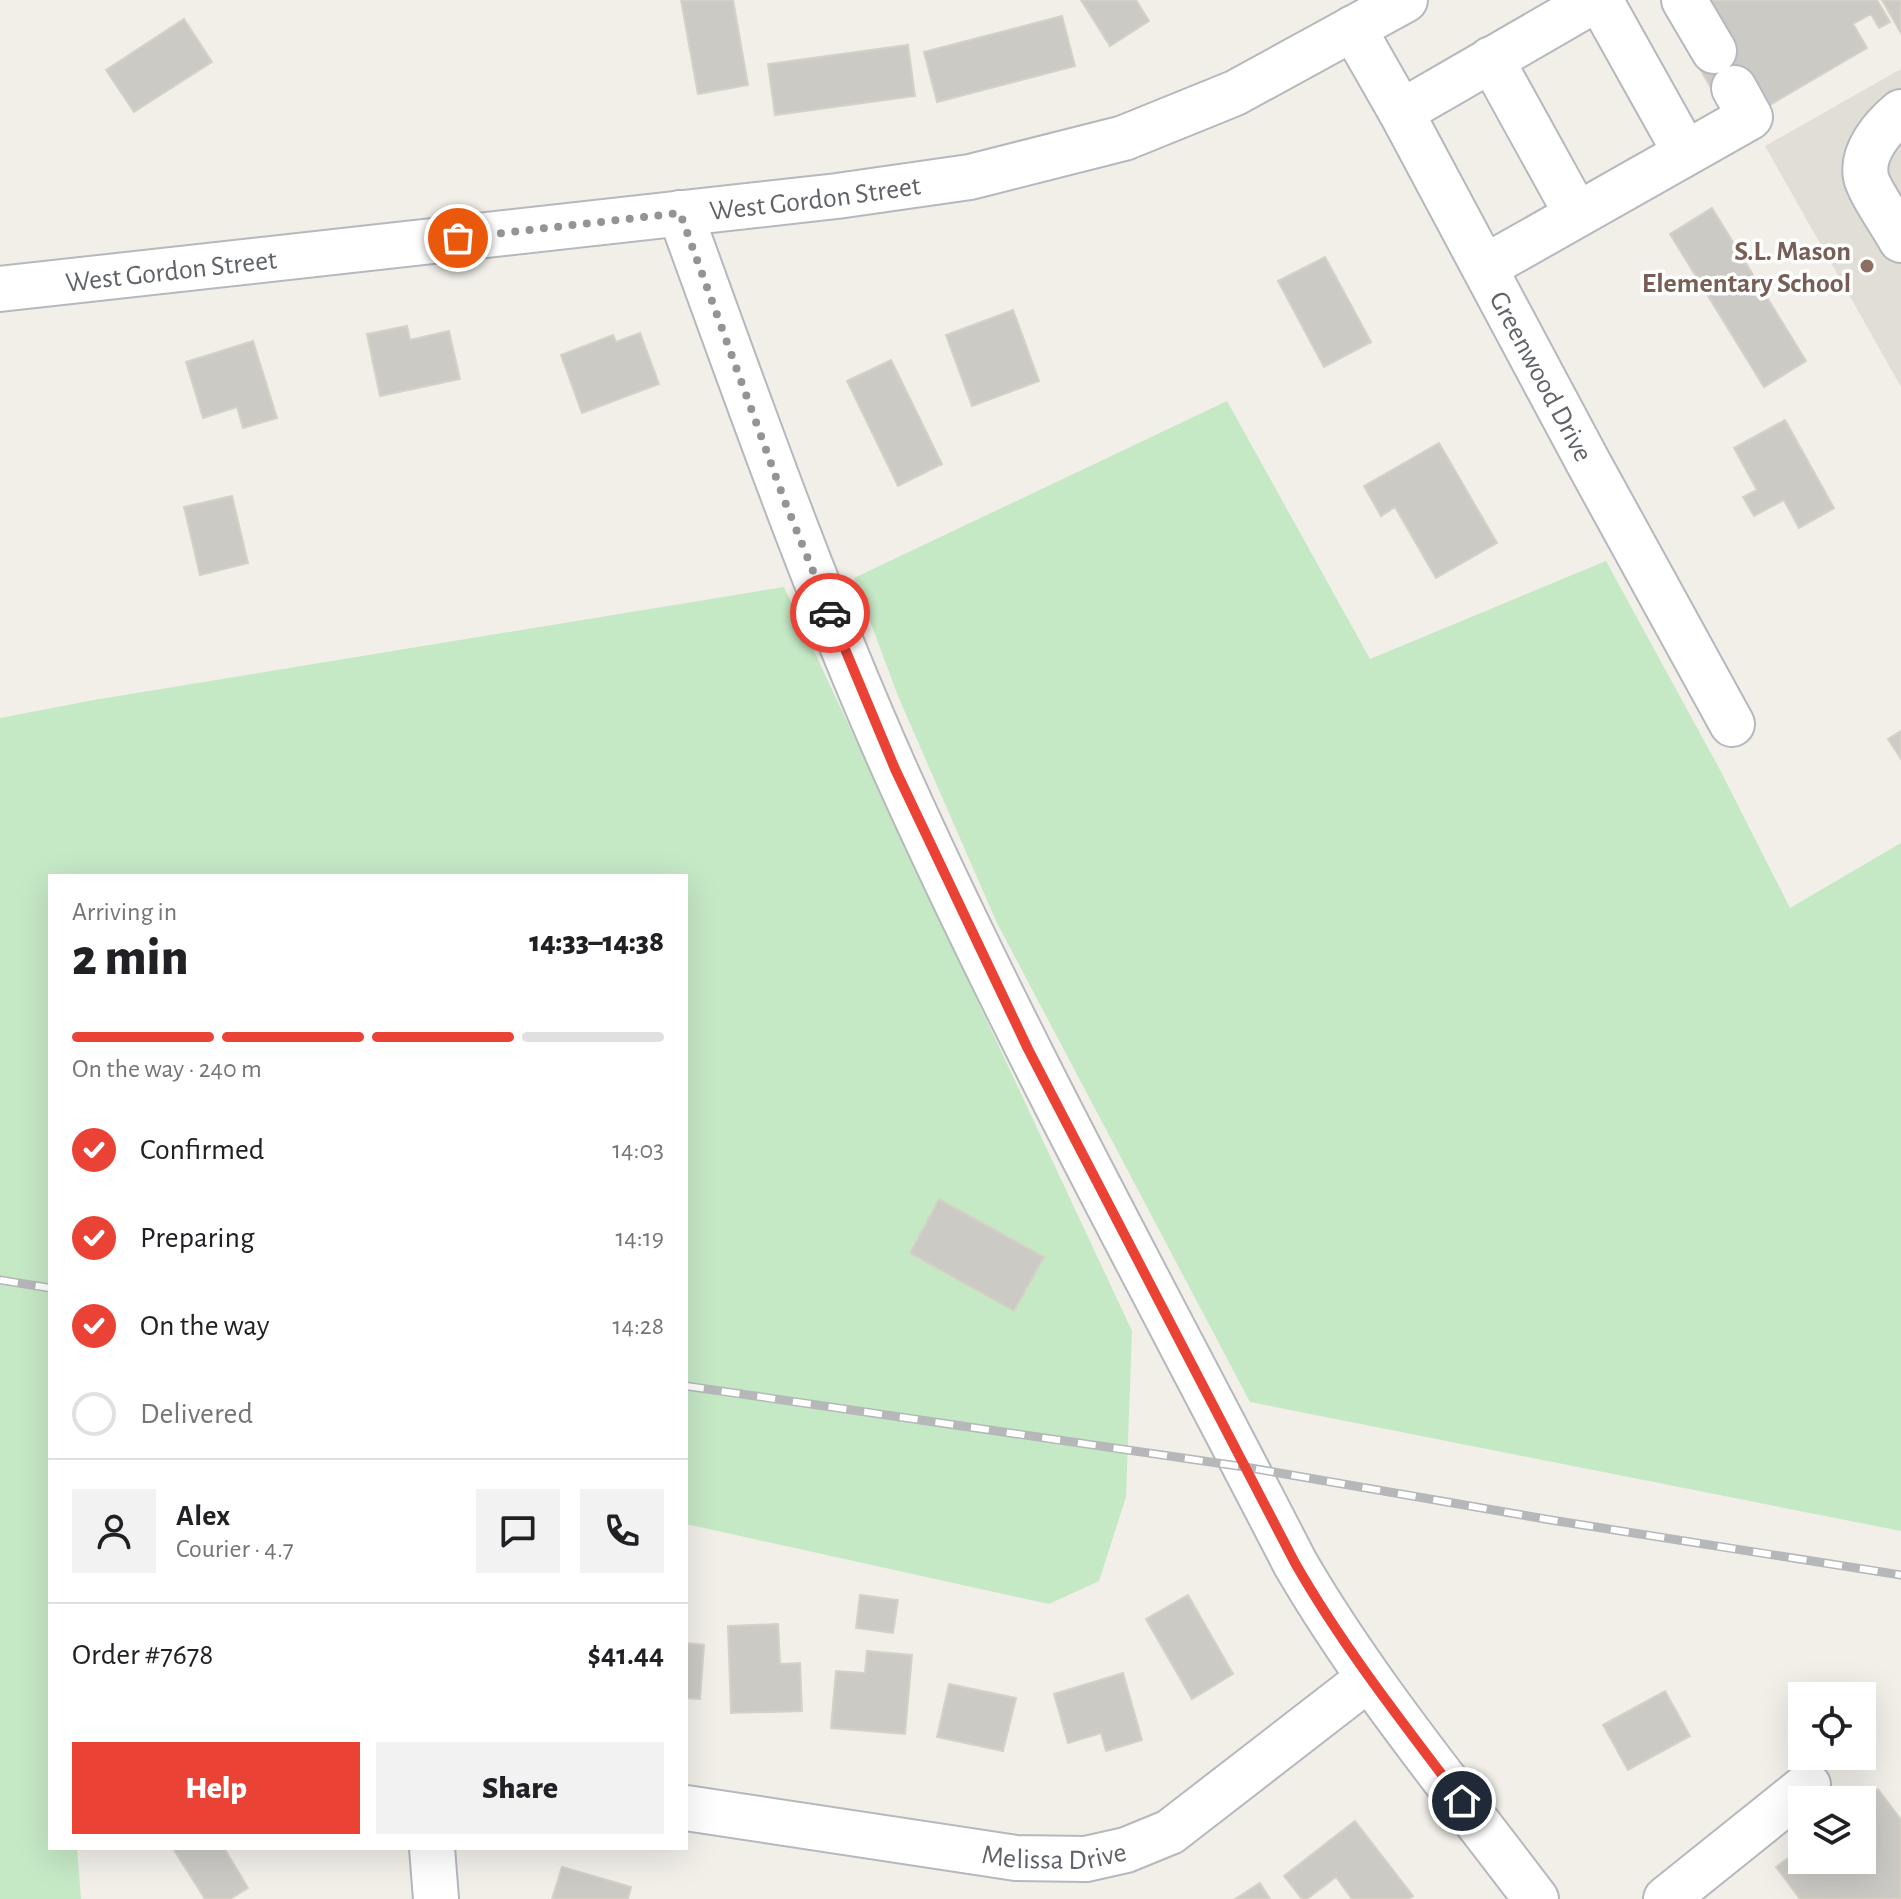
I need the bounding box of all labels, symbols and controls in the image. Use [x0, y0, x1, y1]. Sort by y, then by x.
street label: West Gordon Street [708, 172, 923, 226]
pin [424, 204, 492, 272]
icon: bag [436, 216, 480, 260]
place label: S.L. Mason Elementary School [1642, 238, 1851, 298]
street label: West Gordon Street [64, 246, 278, 298]
marker: S.L. Mason Elementary School [1858, 257, 1876, 275]
street label: Greenwood Drive [1484, 287, 1597, 467]
courier [790, 573, 870, 653]
icon: car [808, 591, 852, 635]
text: Arriving in [72, 899, 177, 925]
text: 14:33–14:38 [529, 927, 664, 957]
text: 2 min [72, 932, 188, 984]
text: On the way · 240 m [72, 1056, 262, 1082]
icon: check [72, 1128, 116, 1172]
text: Confirmed [140, 1135, 264, 1165]
text: 14:03 [612, 1137, 664, 1163]
icon: check [72, 1216, 116, 1260]
text: Preparing [140, 1223, 255, 1253]
text: 14:19 [615, 1225, 664, 1251]
icon: check [72, 1304, 116, 1348]
text: On the way [140, 1311, 269, 1341]
text: 14:28 [612, 1313, 664, 1339]
text: Delivered [140, 1399, 253, 1429]
button: person [72, 1489, 156, 1573]
button: chat [476, 1489, 560, 1573]
button: phone [580, 1489, 664, 1573]
text: Alex [176, 1501, 230, 1531]
text: Courier · 4.7 [176, 1536, 294, 1562]
text: Order #7678 [72, 1640, 214, 1670]
text: $41.44 [588, 1640, 664, 1670]
map controls [1788, 1682, 1876, 1874]
button: locate [1788, 1682, 1876, 1770]
button: Help [72, 1742, 360, 1834]
button: Share [376, 1742, 664, 1834]
pin [1428, 1767, 1496, 1835]
icon: home [1440, 1779, 1484, 1823]
button: layers [1788, 1786, 1876, 1874]
street label: Melissa Drive [980, 1838, 1129, 1875]

